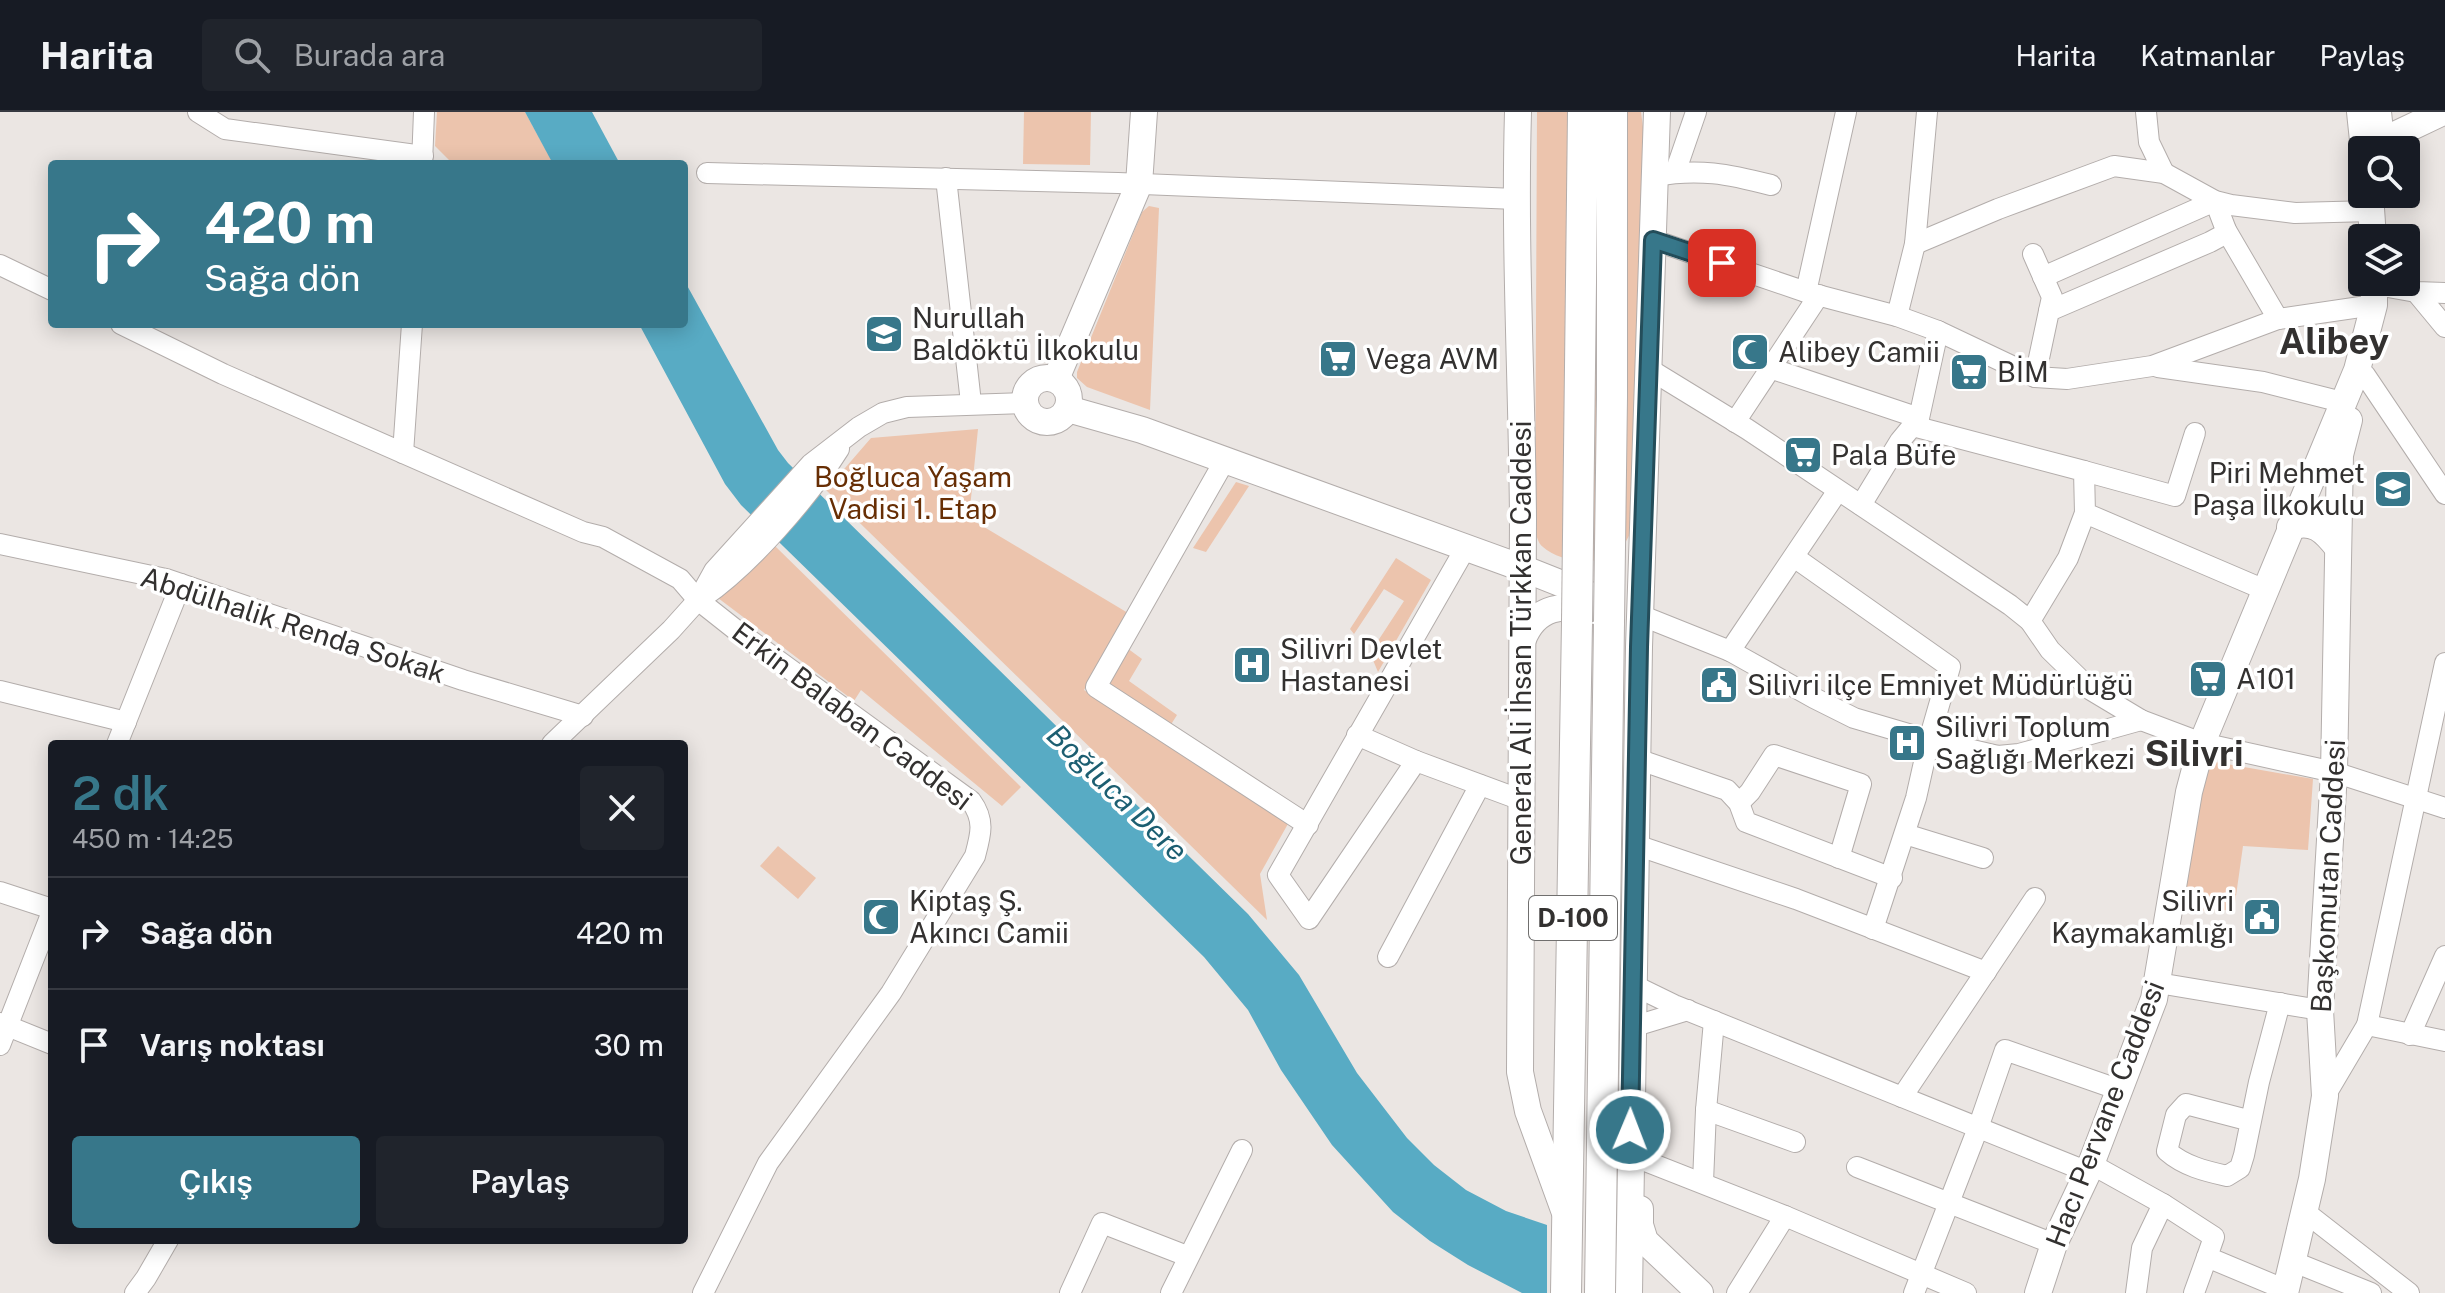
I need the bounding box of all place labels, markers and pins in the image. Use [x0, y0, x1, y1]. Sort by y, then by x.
pin [1688, 229, 1756, 297]
place label: Nurullah Baldöktü İlkokulu [912, 301, 1139, 366]
school or university icon: Nurullah Baldöktü İlkokulu [863, 313, 905, 355]
mosque icon: Alibey Camii [1729, 331, 1771, 373]
place label: Alibey Camii [1778, 335, 1940, 368]
supermarket icon: Vega AVM [1317, 338, 1359, 380]
place label: Vega AVM [1366, 342, 1499, 375]
supermarket icon: BİM [1948, 351, 1990, 393]
place label: BİM [1997, 355, 2049, 388]
supermarket icon: Pala Büfe [1782, 434, 1824, 476]
place label: Pala Büfe [1831, 438, 1956, 471]
place label: Piri Mehmet Paşa İlkokulu [2192, 456, 2365, 521]
school or university icon: Piri Mehmet Paşa İlkokulu [2372, 468, 2414, 510]
place label: Silivri Devlet Hastanesi [1280, 632, 1443, 697]
hospital icon: Silivri Devlet Hastanesi [1231, 644, 1273, 686]
supermarket icon: A101 [2187, 658, 2229, 700]
place label: A101 [2236, 662, 2296, 695]
public building icon: Silivri ilçe Emniyet Müdürlüğü [1698, 664, 1740, 706]
place label: Silivri ilçe Emniyet Müdürlüğü [1747, 668, 2133, 701]
place label: Silivri Toplum Sağlığı Merkezi [1935, 710, 2135, 775]
hospital icon: Silivri Toplum Sağlığı Merkezi [1886, 722, 1928, 764]
place label: Kiptaş Ş. Akıncı Camii [909, 884, 1069, 949]
place label: Silivri Kaymakamlığı [2051, 884, 2234, 949]
mosque icon: Kiptaş Ş. Akıncı Camii [860, 896, 902, 938]
public building icon: Silivri Kaymakamlığı [2241, 896, 2283, 938]

